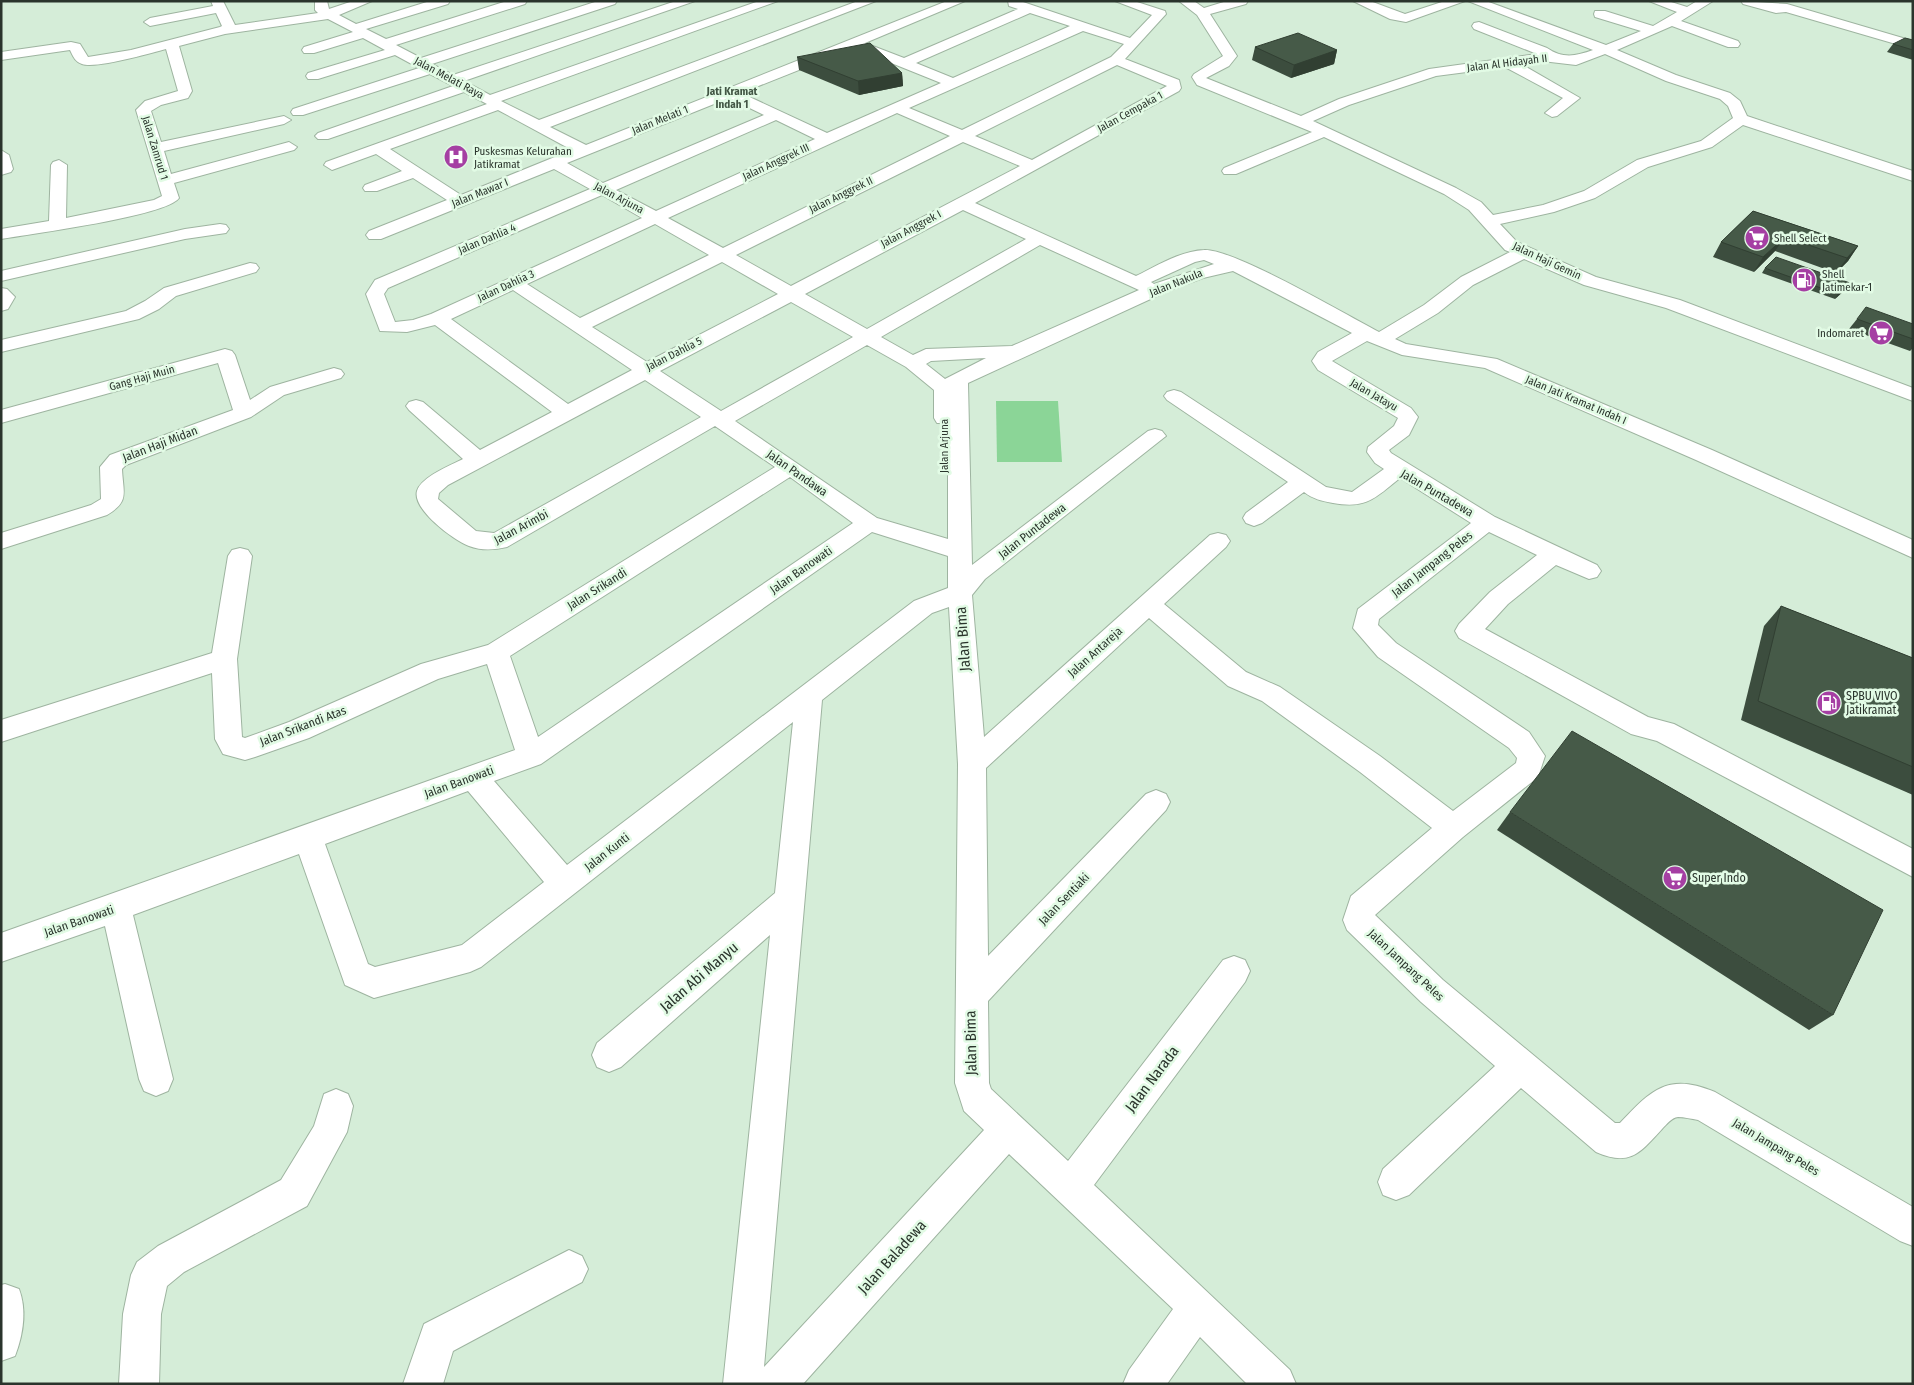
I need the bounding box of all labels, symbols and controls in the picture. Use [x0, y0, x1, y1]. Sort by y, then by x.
street label: Jalan Al Hidayah II [1466, 52, 1548, 74]
street label: Jalan Melati Raya [412, 54, 486, 102]
district label: Jati Kramat Indah 1 [706, 85, 758, 111]
street label: Jalan Cempaka 1 [1095, 89, 1165, 135]
street label: Jalan Melati 1 [630, 103, 690, 137]
street label: Jalan Zamrud 1 [139, 114, 171, 182]
street label: Jalan Anggrek III [741, 141, 811, 183]
hospital icon: Puskesmas Kelurahan Jatikramat [443, 144, 469, 170]
place label: Puskesmas Kelurahan Jatikramat [474, 145, 572, 171]
street label: Jalan Anggrek II [807, 174, 875, 216]
street label: Jalan Mawar I [450, 176, 510, 210]
street label: Jalan Arjuna [592, 180, 646, 216]
street label: Jalan Anggrek I [879, 208, 943, 250]
street label: Jalan Dahlia 4 [456, 221, 518, 257]
supermarket icon: Shell Select [1744, 225, 1770, 251]
place label: Shell Select [1774, 232, 1827, 245]
street label: Jalan Haji Gemin [1511, 240, 1583, 282]
street label: Jalan Nakula [1148, 266, 1204, 300]
street label: Jalan Dahlia 3 [476, 267, 536, 305]
fuel station icon: Shell Jatimekar-1 [1791, 267, 1817, 293]
place label: Shell Jatimekar-1 [1822, 268, 1872, 294]
supermarket icon: Indomaret [1868, 320, 1894, 346]
place label: Indomaret [1817, 327, 1864, 340]
street label: Jalan Dahlia 5 [644, 334, 704, 374]
street label: Gang Haji Muin [108, 362, 176, 394]
street label: Jalan Jati Kramat Indah I [1524, 373, 1628, 427]
street label: Jalan Jatayu [1348, 376, 1400, 414]
street label: Jalan Arjuna [938, 419, 951, 473]
street label: Jalan Haji Midan [120, 423, 200, 465]
street label: Jalan Pandawa [764, 447, 830, 499]
street label: Jalan Puntadewa [1398, 467, 1476, 519]
street label: Jalan Puntadewa [996, 500, 1068, 562]
street label: Jalan Arimbi [492, 507, 550, 547]
street label: Jalan Jampang Peles [1389, 528, 1475, 600]
street label: Jalan Banowati [767, 543, 835, 597]
street label: Jalan Srikandi [565, 565, 629, 613]
street label: Jalan Bima [952, 606, 974, 672]
street label: Jalan Antareja [1065, 624, 1125, 680]
place label: SPBU VIVO Jatikramat [1846, 689, 1898, 717]
fuel station icon: SPBU VIVO Jatikramat [1816, 690, 1842, 716]
street label: Jalan Srikandi Atas [258, 703, 348, 749]
street label: Jalan Banowati [422, 763, 496, 801]
street label: Jalan Kunti [582, 830, 632, 874]
supermarket icon: Super Indo [1662, 865, 1688, 891]
street label: Jalan Sentiaki [1036, 870, 1092, 928]
place label: Super Indo [1692, 871, 1746, 885]
street label: Jalan Banowati [42, 903, 116, 939]
street label: Jalan Jampang Peles [1365, 926, 1447, 1004]
street label: Jalan Abi Manyu [656, 938, 742, 1016]
street label: Jalan Bima [961, 1010, 981, 1076]
street label: Jalan Narada [1121, 1042, 1183, 1116]
street label: Jalan Jampang Peles [1730, 1116, 1822, 1178]
street label: Jalan Baladewa [854, 1216, 930, 1298]

